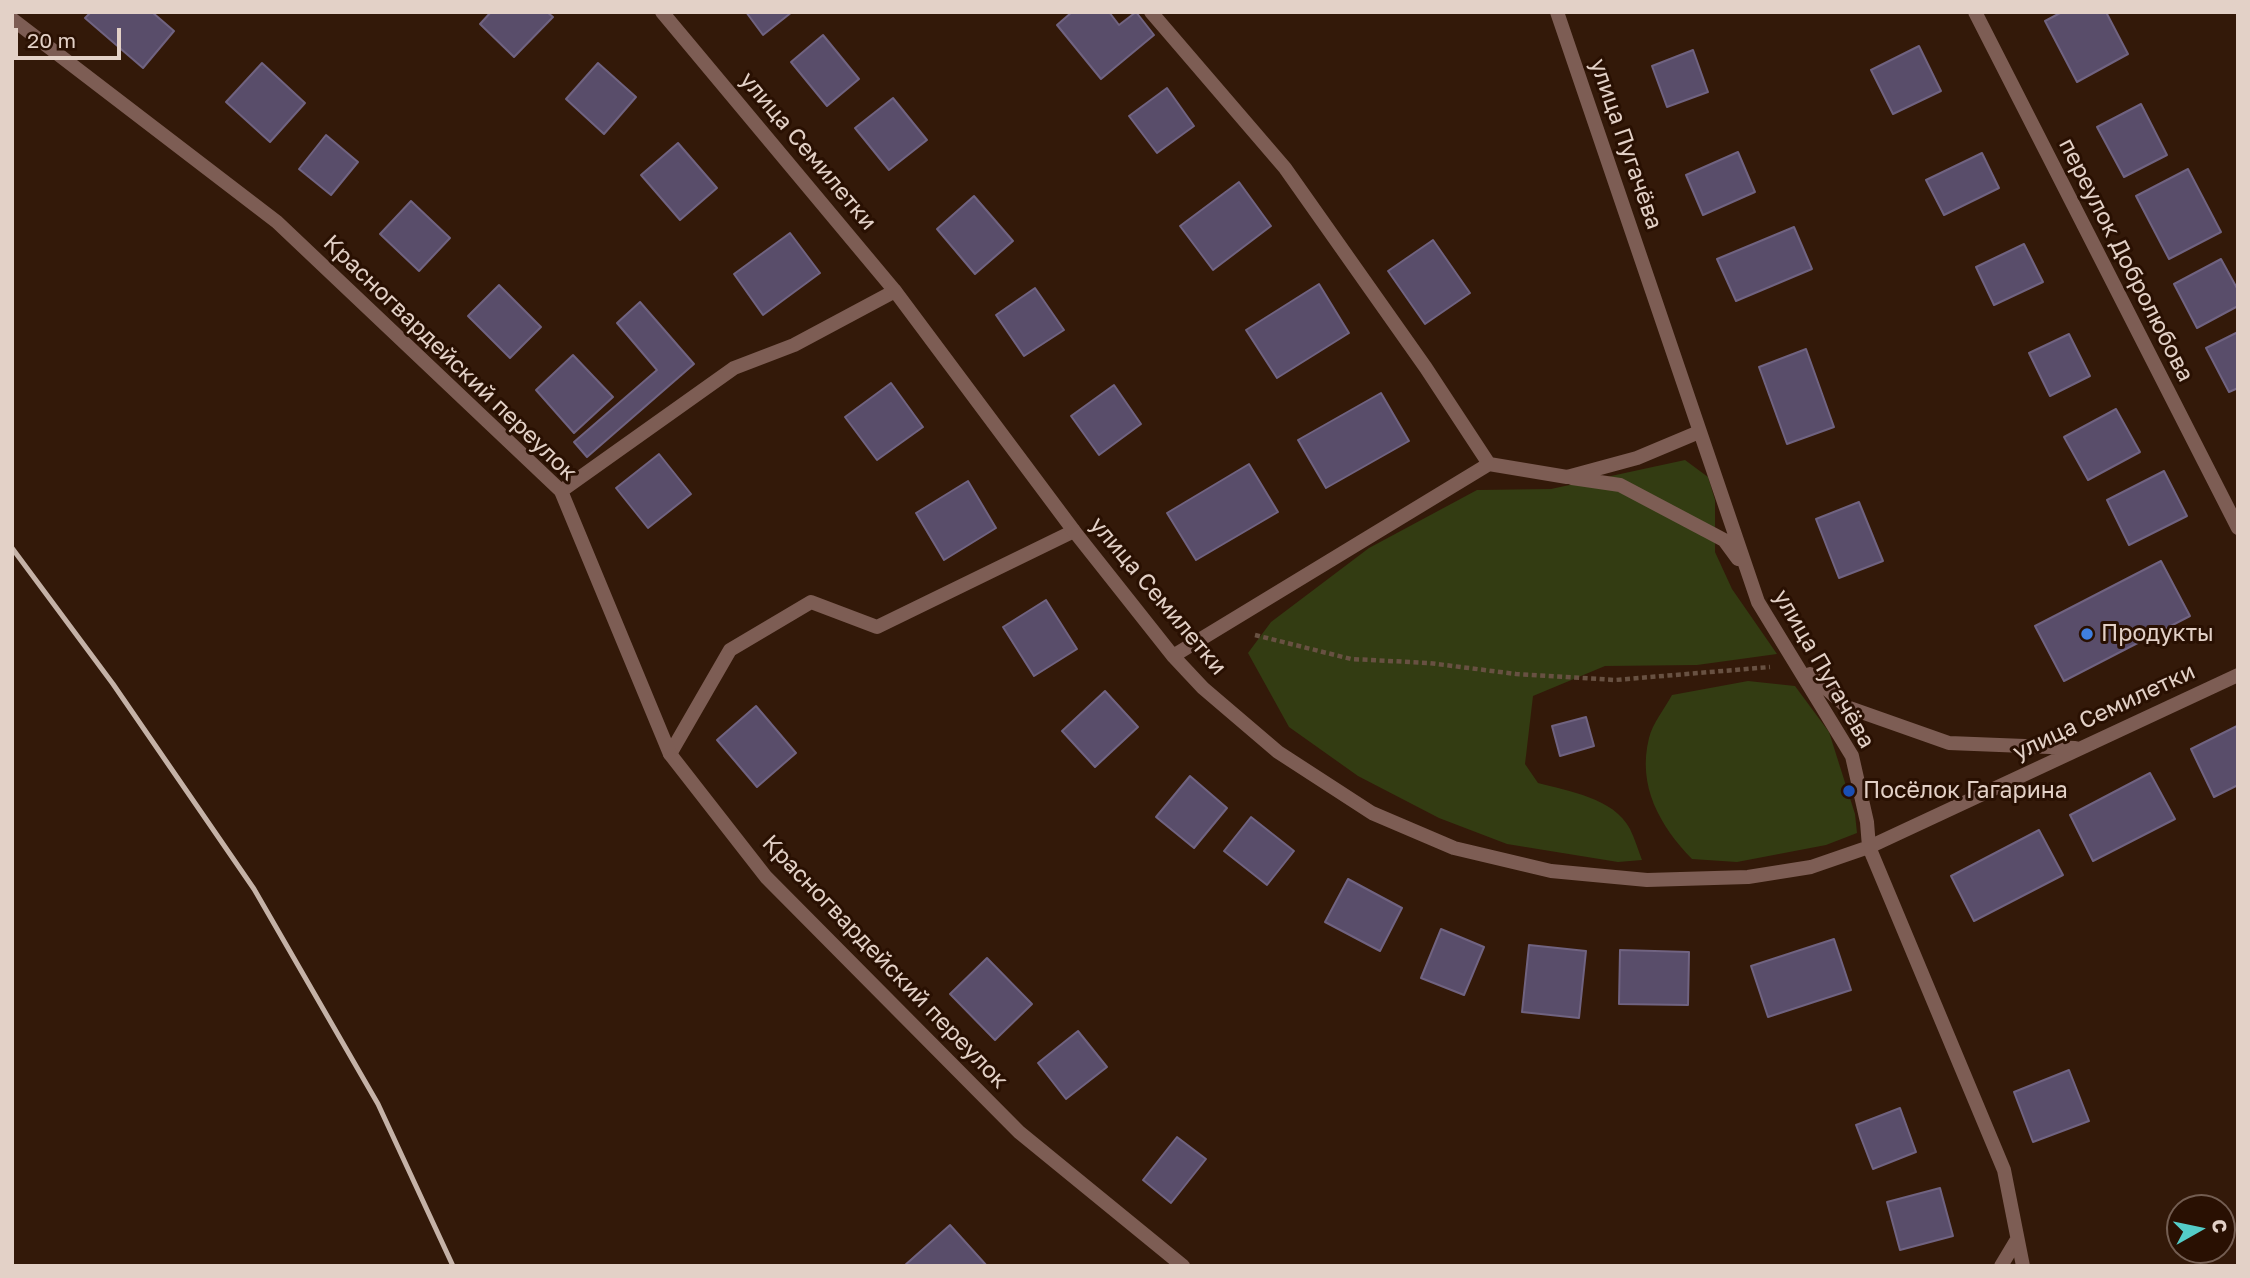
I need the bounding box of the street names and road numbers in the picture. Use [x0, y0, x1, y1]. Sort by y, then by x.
street label: улица Пугачёва [1584, 55, 1668, 233]
street label: улица Семилетки [734, 66, 882, 236]
street label: переулок Добролюбова [2053, 134, 2199, 386]
street label: Красногвардейский переулок [317, 229, 583, 487]
street label: улица Семилетки [1084, 511, 1232, 681]
street label: улица Пугачёва [1767, 585, 1881, 753]
street label: улица Семилетки [2009, 658, 2199, 766]
street label: Красногвардейский переулок [756, 829, 1014, 1095]

